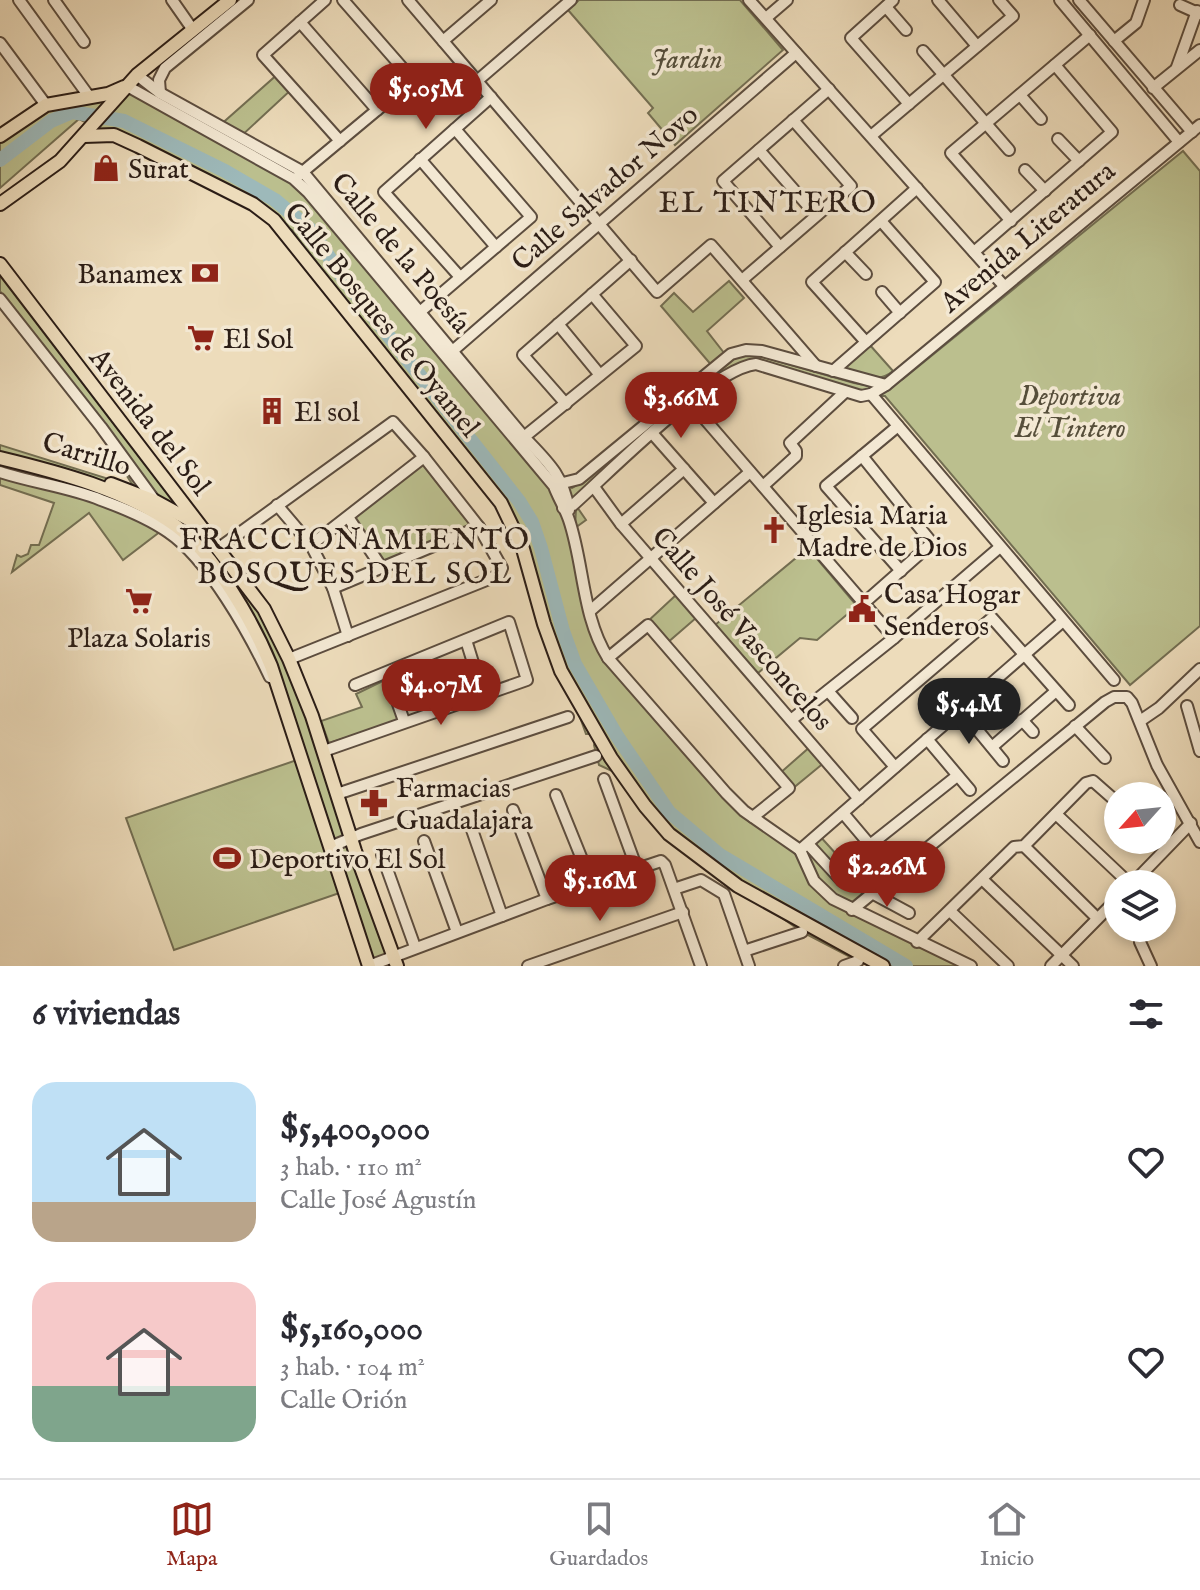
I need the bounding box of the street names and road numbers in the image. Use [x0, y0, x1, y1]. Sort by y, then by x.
street label: Calle Salvador Novo [505, 98, 706, 280]
street label: Avenida Literatura [933, 154, 1124, 322]
street label: Calle de la Poesía [323, 166, 478, 342]
street label: Calle Bosques de Oyamel [276, 196, 487, 445]
street label: Avenida del Sol [80, 341, 218, 503]
street label: Carrillo [38, 425, 135, 485]
street label: Calle José Vasconcelos [643, 521, 839, 739]

